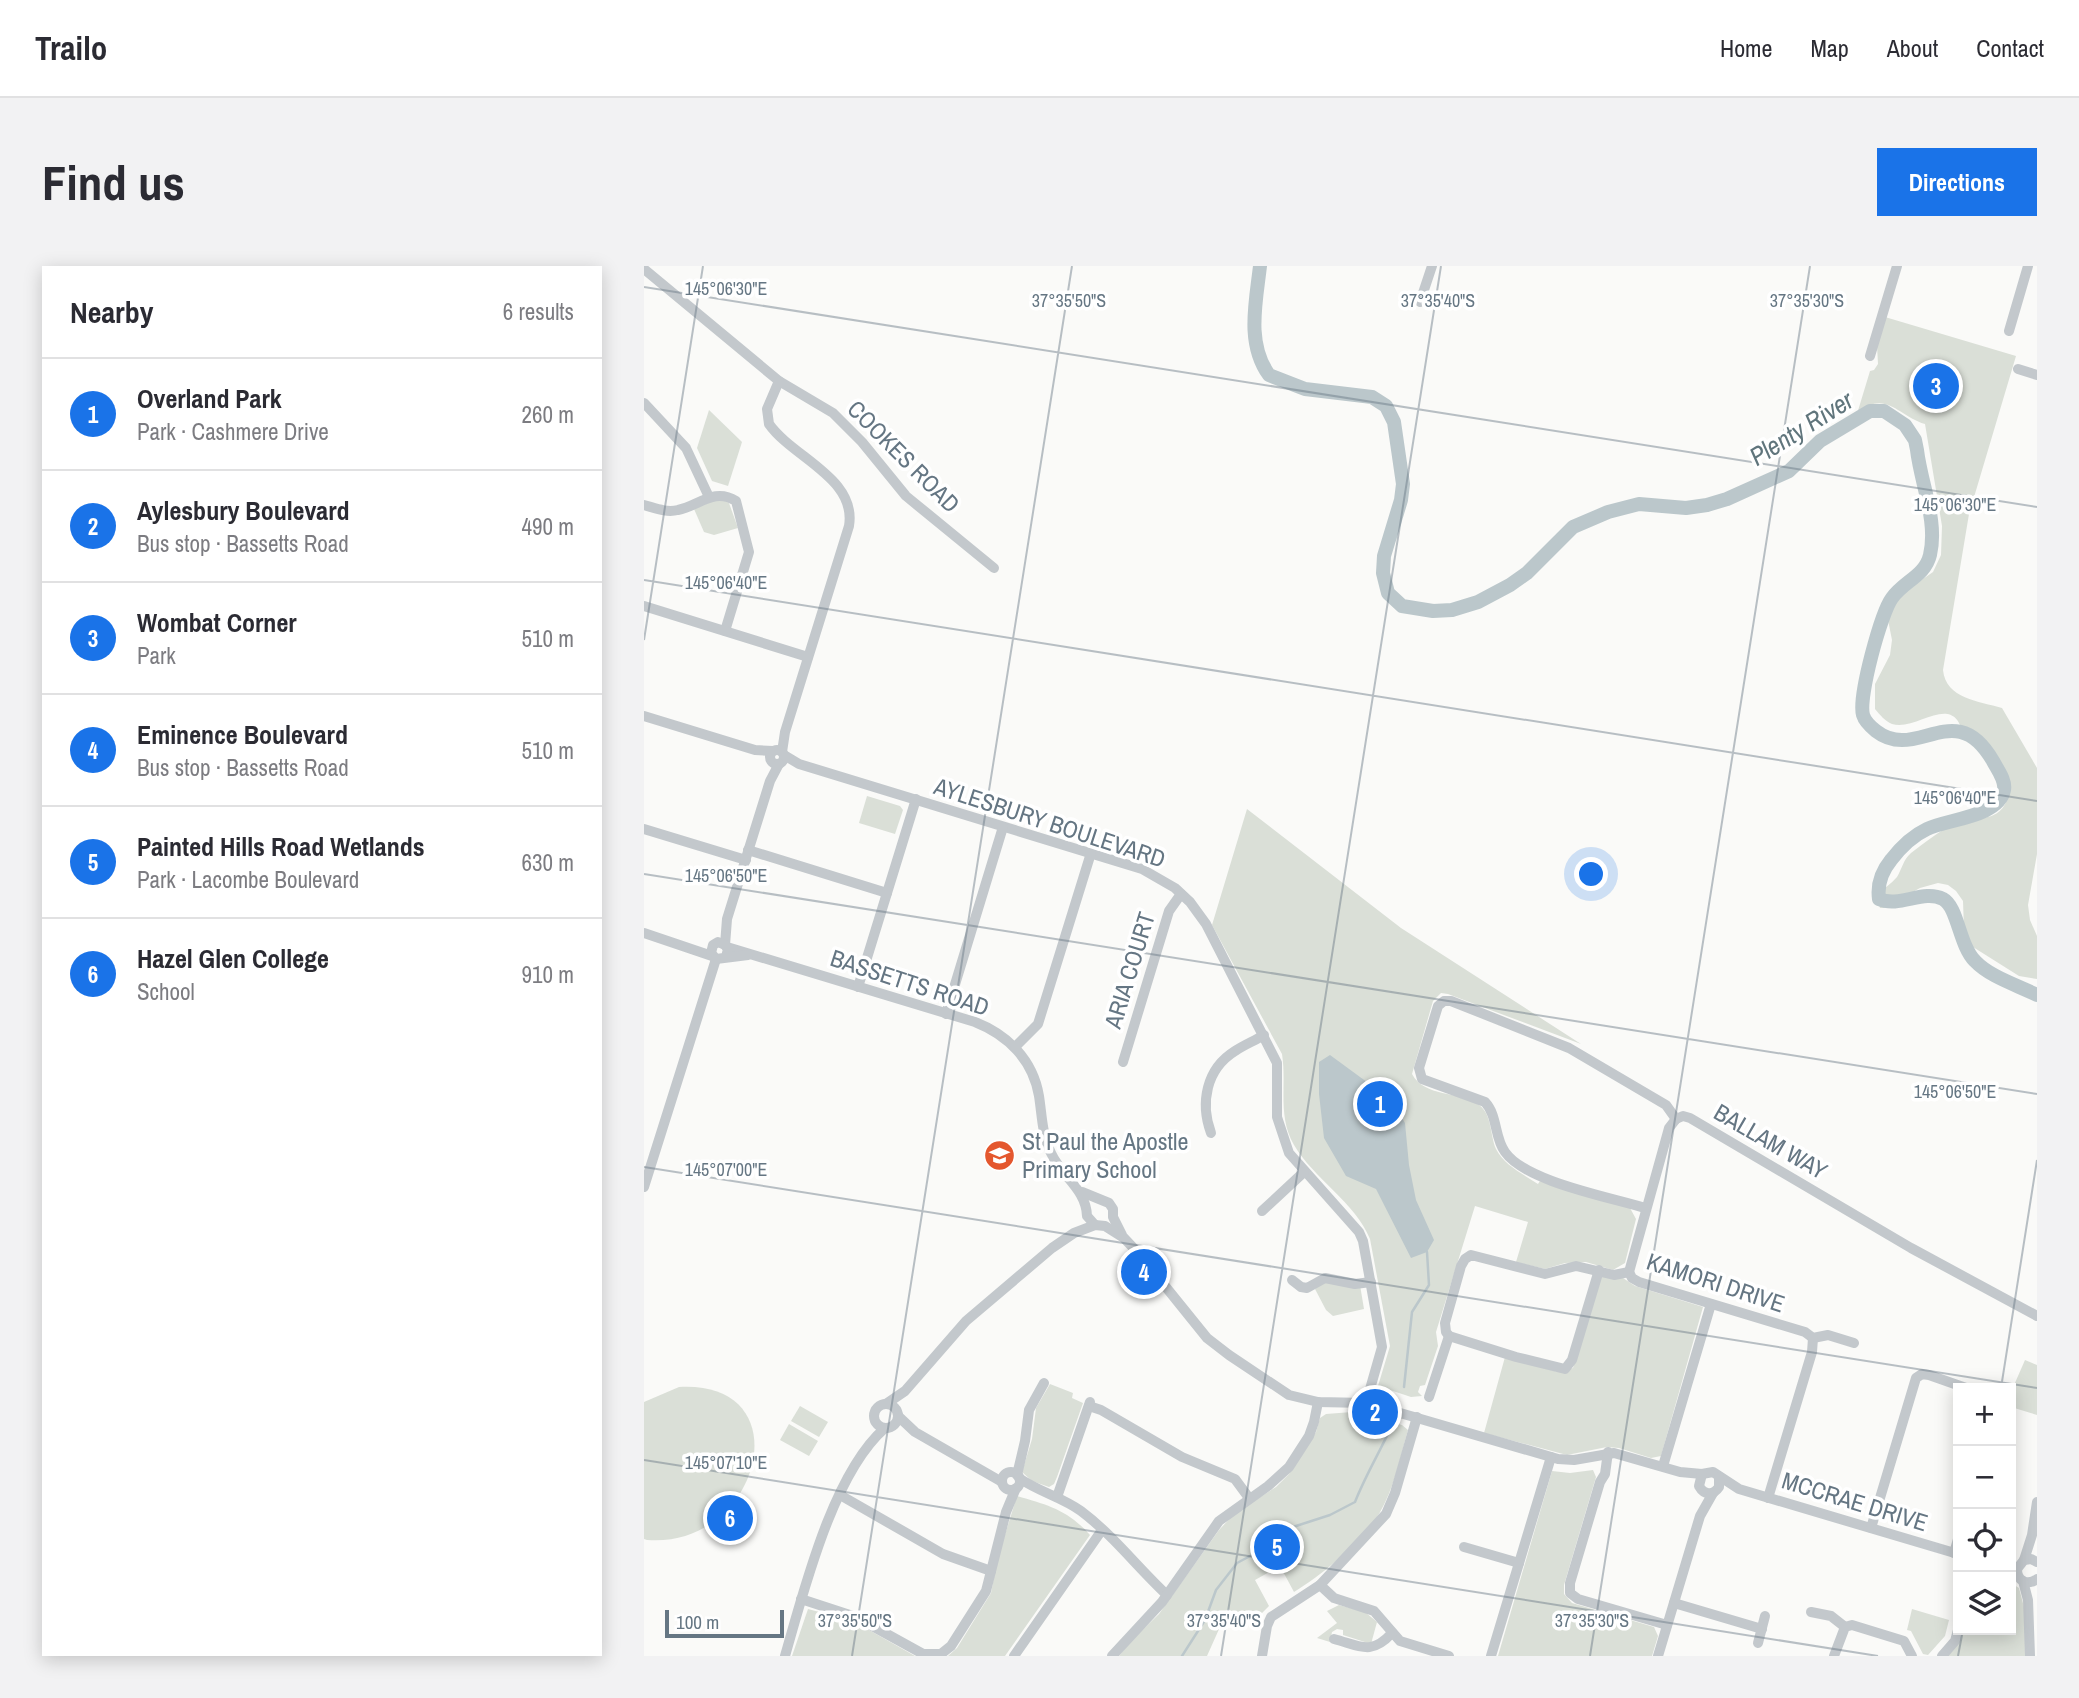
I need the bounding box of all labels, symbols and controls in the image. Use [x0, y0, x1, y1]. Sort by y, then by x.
text: Trailo [35, 26, 107, 70]
text: Home [1720, 32, 1772, 64]
text: Map [1810, 32, 1849, 64]
text: About [1887, 32, 1938, 64]
text: Contact [1976, 32, 2044, 64]
button: Directions [1877, 148, 2037, 216]
text: Find us [42, 149, 185, 215]
text: 145°06'30"E [685, 276, 767, 301]
text: 37°35'50"S [1032, 288, 1106, 313]
text: 37°35'40"S [1401, 288, 1475, 313]
text: 37°35'30"S [1770, 288, 1844, 313]
text: Nearby [70, 292, 153, 332]
text: 6 results [503, 296, 574, 327]
pin: 3 [1913, 360, 1959, 412]
text: Overland Park [137, 381, 282, 416]
water label: Plenty River [1742, 382, 1860, 474]
street label: COOKES ROAD [841, 393, 967, 519]
text: 1 [88, 399, 98, 430]
text: 260 m [522, 399, 574, 430]
text: Park · Cashmere Drive [137, 416, 329, 447]
text: 145°06'30"E [1914, 492, 1996, 517]
text: Aylesbury Boulevard [137, 493, 350, 528]
text: 2 [88, 511, 98, 542]
text: 490 m [522, 511, 574, 542]
text: Bus stop · Bassetts Road [137, 528, 349, 559]
text: 145°06'40"E [685, 570, 767, 595]
text: Wombat Corner [137, 605, 297, 640]
text: 3 [88, 623, 98, 654]
text: 510 m [522, 623, 574, 654]
text: Park [137, 640, 176, 671]
text: Eminence Boulevard [137, 717, 348, 752]
text: 4 [88, 735, 98, 766]
text: 510 m [522, 735, 574, 766]
text: Bus stop · Bassetts Road [137, 752, 349, 783]
street label: AYLESBURY BOULEVARD [929, 769, 1170, 875]
text: 145°06'40"E [1914, 785, 1996, 810]
text: Painted Hills Road Wetlands [137, 829, 425, 864]
text: 5 [88, 847, 98, 878]
text: 630 m [522, 847, 574, 878]
your location [1574, 857, 1608, 891]
text: 145°06'50"E [685, 863, 767, 888]
text: Park · Lacombe Boulevard [137, 864, 359, 895]
street label: ARIA COURT [1096, 908, 1162, 1033]
text: Hazel Glen College [137, 941, 329, 976]
street label: BASSETTS ROAD [827, 941, 993, 1023]
text: 6 [88, 959, 98, 990]
text: 910 m [522, 959, 574, 990]
text: School [137, 976, 195, 1007]
pin: 1 [1357, 1078, 1403, 1130]
text: 145°06'50"E [1914, 1079, 1996, 1104]
street label: BALLAM WAY [1709, 1096, 1833, 1186]
place label: St Paul the Apostle Primary School [1022, 1125, 1188, 1185]
school or university icon: St Paul the Apostle Primary School [982, 1138, 1016, 1172]
text: 145°07'00"E [685, 1157, 767, 1182]
street label: KAMORI DRIVE [1643, 1245, 1789, 1319]
pin: 4 [1121, 1246, 1167, 1298]
map controls [1953, 1383, 2016, 1635]
button: + [1953, 1383, 2016, 1446]
pin: 2 [1352, 1386, 1398, 1438]
button: − [1953, 1446, 2016, 1509]
text: 145°07'10"E [685, 1450, 767, 1475]
street label: MCCRAE DRIVE [1778, 1464, 1932, 1538]
pin: 6 [707, 1492, 753, 1544]
button: locate [1953, 1509, 2016, 1572]
pin: 5 [1254, 1521, 1300, 1573]
button: layers [1953, 1572, 2016, 1635]
scale bar [665, 1607, 784, 1639]
text: 37°35'50"S [818, 1608, 892, 1633]
text: 37°35'40"S [1187, 1608, 1261, 1633]
text: 37°35'30"S [1555, 1608, 1629, 1633]
text: 100 m [676, 1609, 719, 1635]

